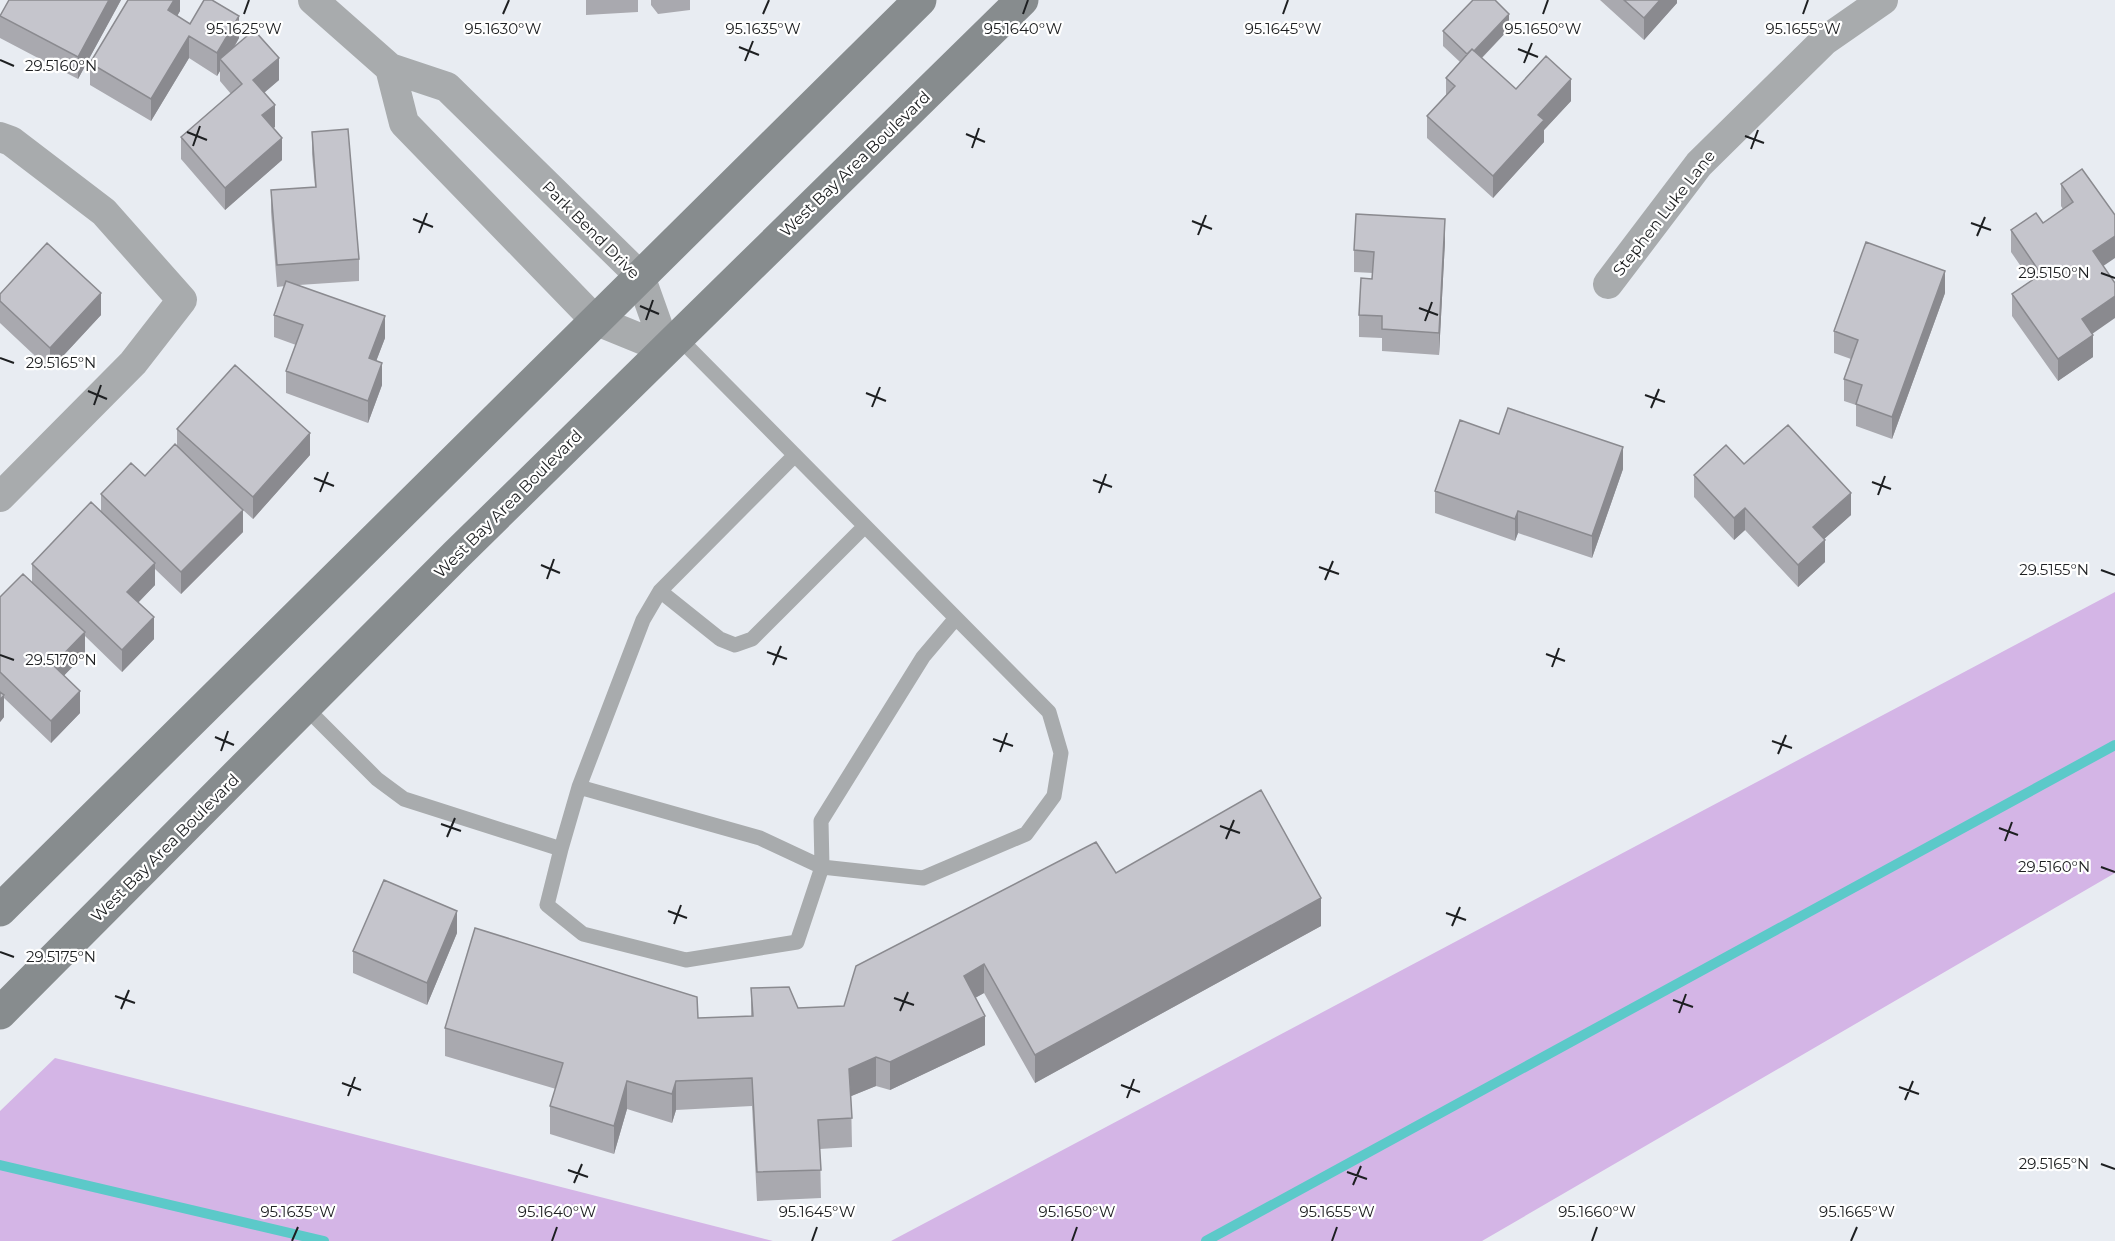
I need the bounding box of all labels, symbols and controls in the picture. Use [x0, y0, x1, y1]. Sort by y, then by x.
text: 95.1625°W [206, 19, 282, 38]
text: 95.1630°W [465, 19, 542, 38]
text: 95.1635°W [725, 19, 801, 38]
text: 95.1640°W [984, 19, 1063, 38]
text: 95.1645°W [1245, 19, 1322, 38]
text: 95.1650°W [1505, 19, 1582, 38]
text: 95.1655°W [1765, 19, 1841, 38]
text: 29.5160°N [25, 56, 97, 75]
street label: West Bay Area Boulevard [776, 87, 934, 241]
street label: Stephen Luke Lane [1609, 146, 1719, 280]
street label: Park Bend Drive [538, 177, 644, 283]
text: 29.5150°N [2018, 263, 2090, 282]
text: 29.5165°N [26, 353, 96, 372]
street label: West Bay Area Boulevard [430, 426, 586, 582]
text: 29.5155°N [2019, 560, 2089, 579]
text: 29.5170°N [25, 650, 97, 669]
street label: West Bay Area Boulevard [87, 770, 243, 926]
text: 29.5160°N [2018, 857, 2090, 876]
text: 29.5175°N [26, 947, 96, 966]
text: 29.5165°N [2019, 1154, 2089, 1173]
text: 95.1635°W [260, 1202, 336, 1221]
text: 95.1640°W [518, 1202, 597, 1221]
text: 95.1645°W [779, 1202, 856, 1221]
text: 95.1650°W [1039, 1202, 1116, 1221]
text: 95.1655°W [1299, 1202, 1375, 1221]
text: 95.1660°W [1558, 1202, 1636, 1221]
text: 95.1665°W [1819, 1202, 1895, 1221]

